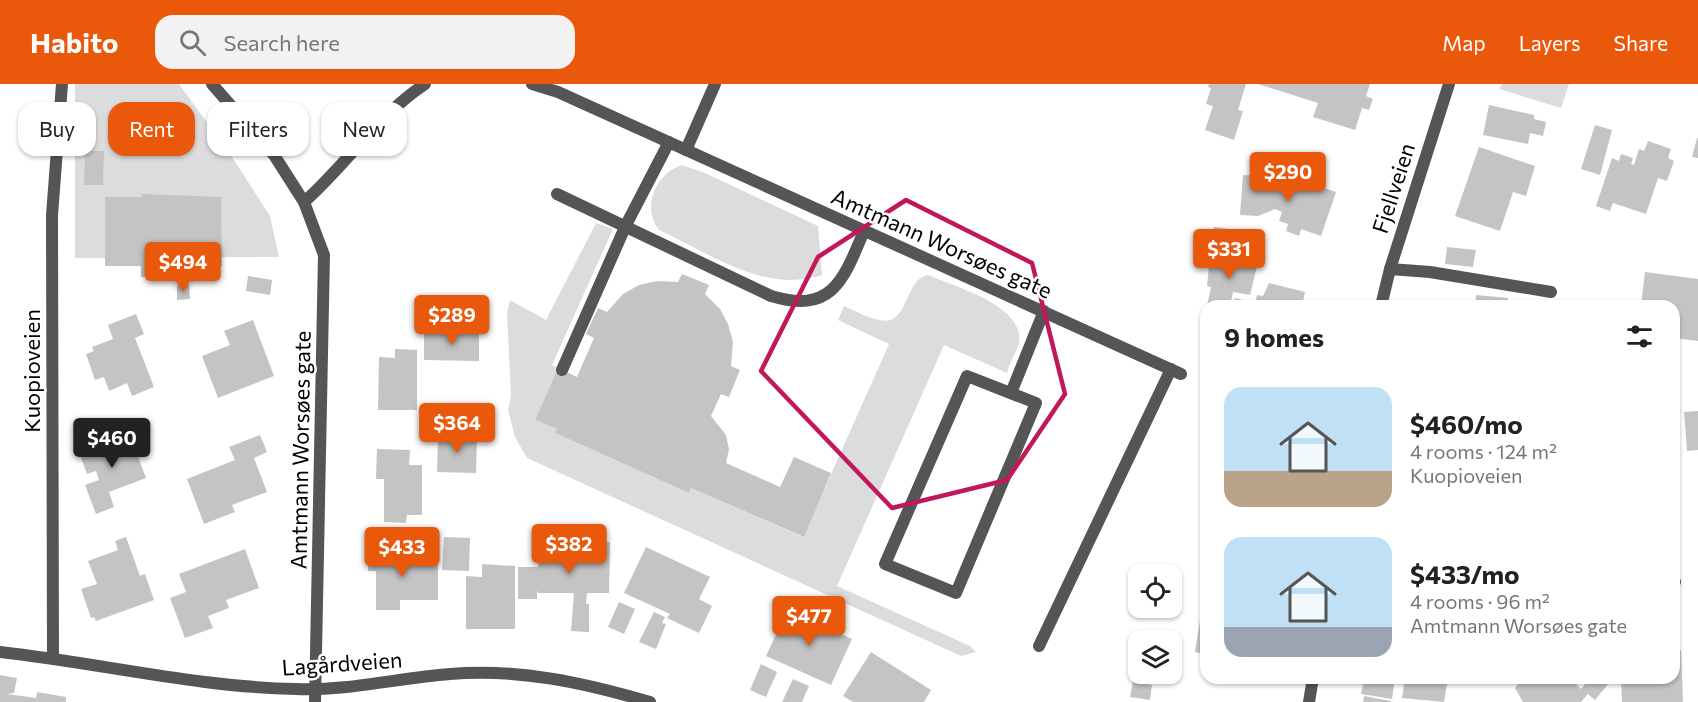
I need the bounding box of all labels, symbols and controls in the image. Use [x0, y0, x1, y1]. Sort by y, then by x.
search box [155, 15, 575, 69]
text: Habito [30, 25, 119, 59]
icon: search [176, 26, 209, 59]
text: Search here [224, 29, 340, 56]
text: Map [1442, 30, 1486, 55]
text: Layers [1519, 30, 1581, 55]
text: Share [1614, 30, 1668, 55]
chip: Buy [18, 102, 96, 156]
chip: Rent [108, 102, 195, 156]
chip: Filters [207, 102, 309, 156]
chip: New [321, 102, 407, 156]
street label: Fjellveien [1366, 139, 1420, 237]
pin: $290 [1252, 152, 1324, 203]
text: $290 [1264, 159, 1312, 183]
street label: Amtmann Worsøes gate [827, 182, 1057, 304]
pin: $331 [1193, 229, 1265, 280]
text: $331 [1207, 236, 1251, 260]
pin: $494 [147, 242, 219, 293]
text: $494 [159, 249, 207, 273]
pin: $289 [416, 295, 488, 346]
text: $289 [428, 302, 476, 326]
street label: Kuopioveien [18, 309, 45, 433]
icon: filters [1623, 320, 1656, 353]
text: 9 homes [1224, 321, 1324, 352]
street label: Amtmann Worsøes gate [284, 330, 316, 570]
pin: $364 [421, 403, 493, 454]
text: $460/mo [1410, 408, 1523, 439]
text: $364 [433, 410, 481, 434]
icon: home [1272, 411, 1344, 483]
pin: $460 [76, 418, 148, 469]
text: $460 [87, 425, 137, 449]
text: 4 rooms · 124 m² [1410, 439, 1557, 463]
text: Kuopioveien [1410, 463, 1522, 487]
pin: $382 [533, 524, 605, 575]
pin: $433 [366, 527, 438, 578]
text: $382 [546, 531, 592, 555]
text: $433 [379, 534, 425, 558]
text: $433/mo [1410, 558, 1520, 589]
icon: home [1272, 561, 1344, 633]
map controls [1128, 564, 1182, 684]
button: locate [1128, 564, 1182, 618]
text: 4 rooms · 96 m² [1410, 589, 1550, 613]
pin: $477 [773, 596, 845, 647]
text: $477 [786, 603, 832, 627]
text: Amtmann Worsøes gate [1410, 613, 1627, 637]
button: layers [1128, 630, 1182, 684]
street label: Lagårdveien [281, 645, 403, 681]

